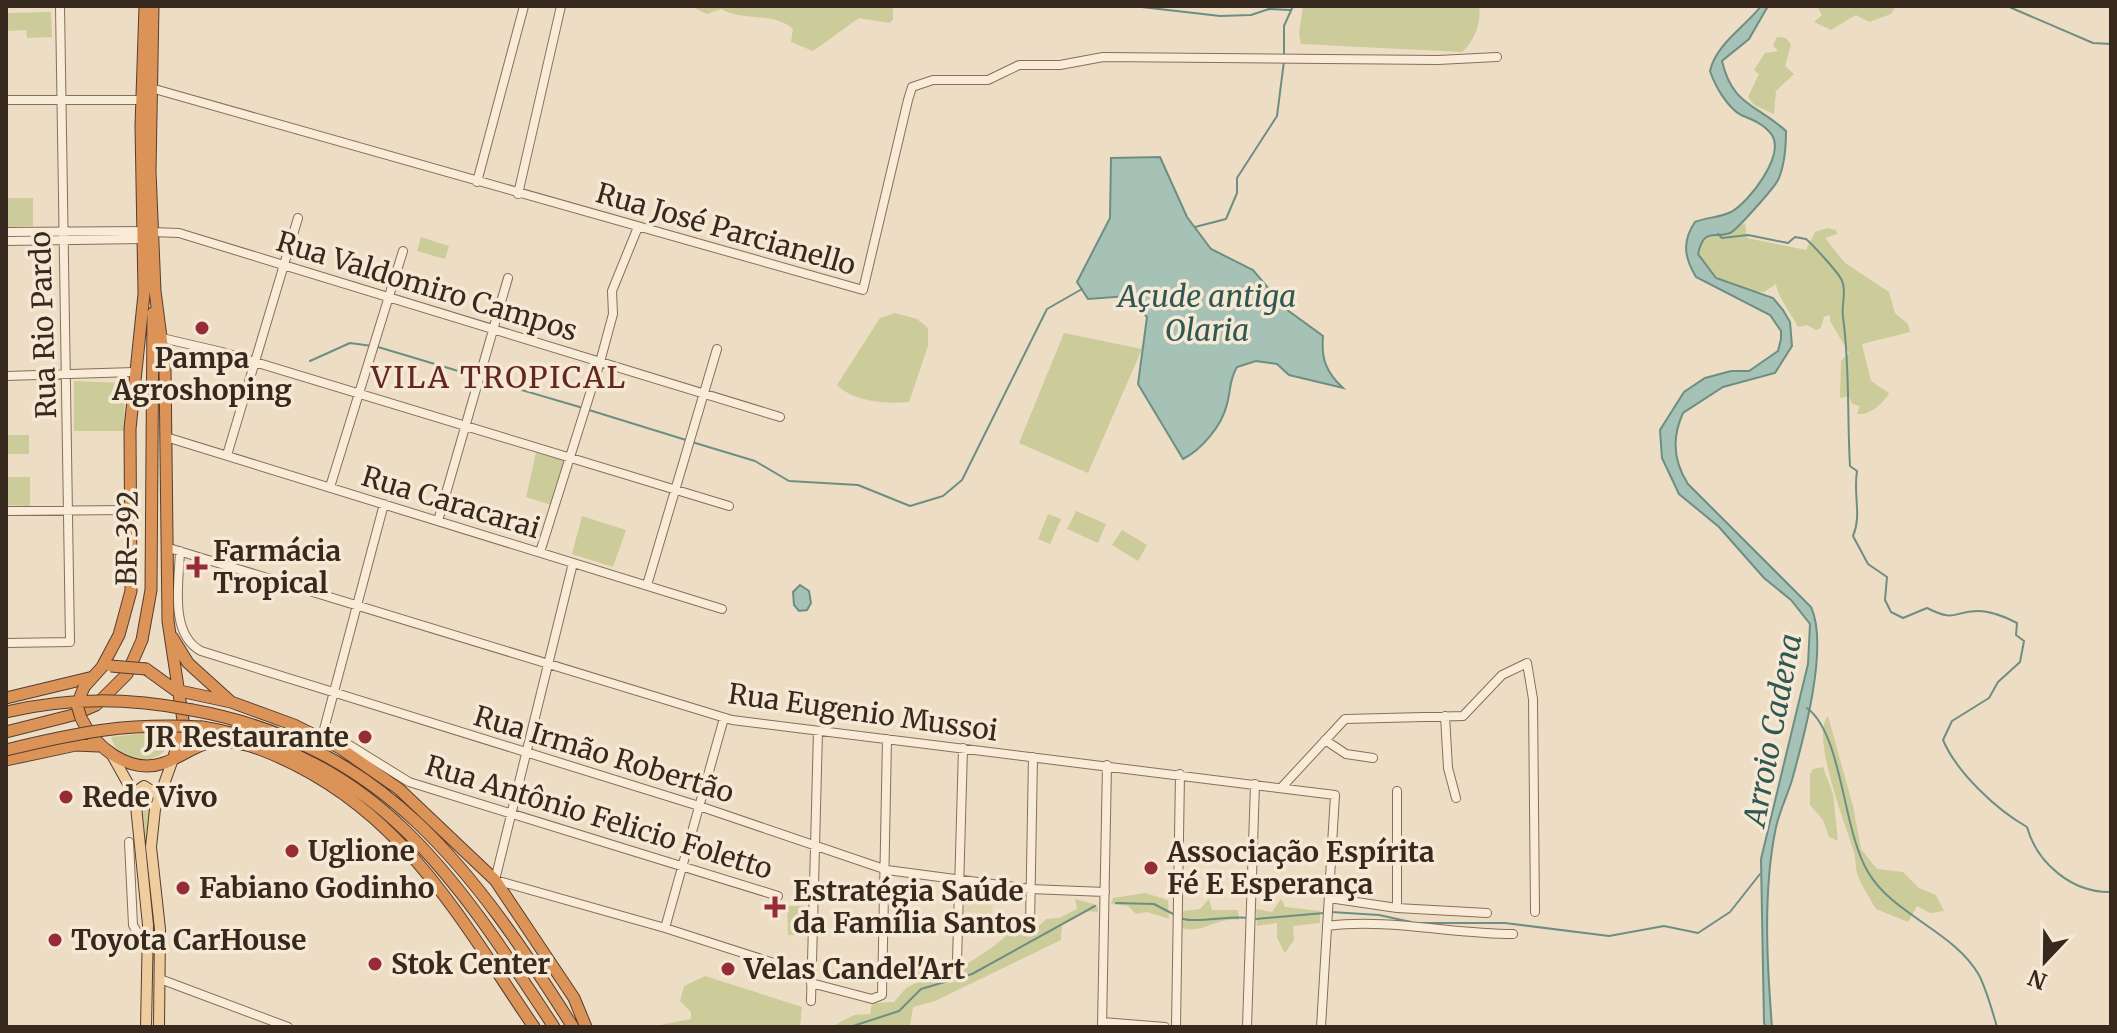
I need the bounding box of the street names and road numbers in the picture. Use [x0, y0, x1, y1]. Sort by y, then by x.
street label: Rua José Parcianello [592, 175, 860, 283]
street label: Rua Valdomiro Campos [272, 223, 582, 349]
street label: Rua Rio Pardo [22, 231, 64, 419]
street label: Rua Caracarai [357, 458, 545, 546]
street label: BR-392 [108, 490, 146, 586]
street label: Rua Eugenio Mussoi [726, 675, 1000, 749]
street label: Rua Irmão Robertão [470, 697, 738, 811]
street label: Rua Antônio Felicio Foletto [421, 747, 777, 887]

